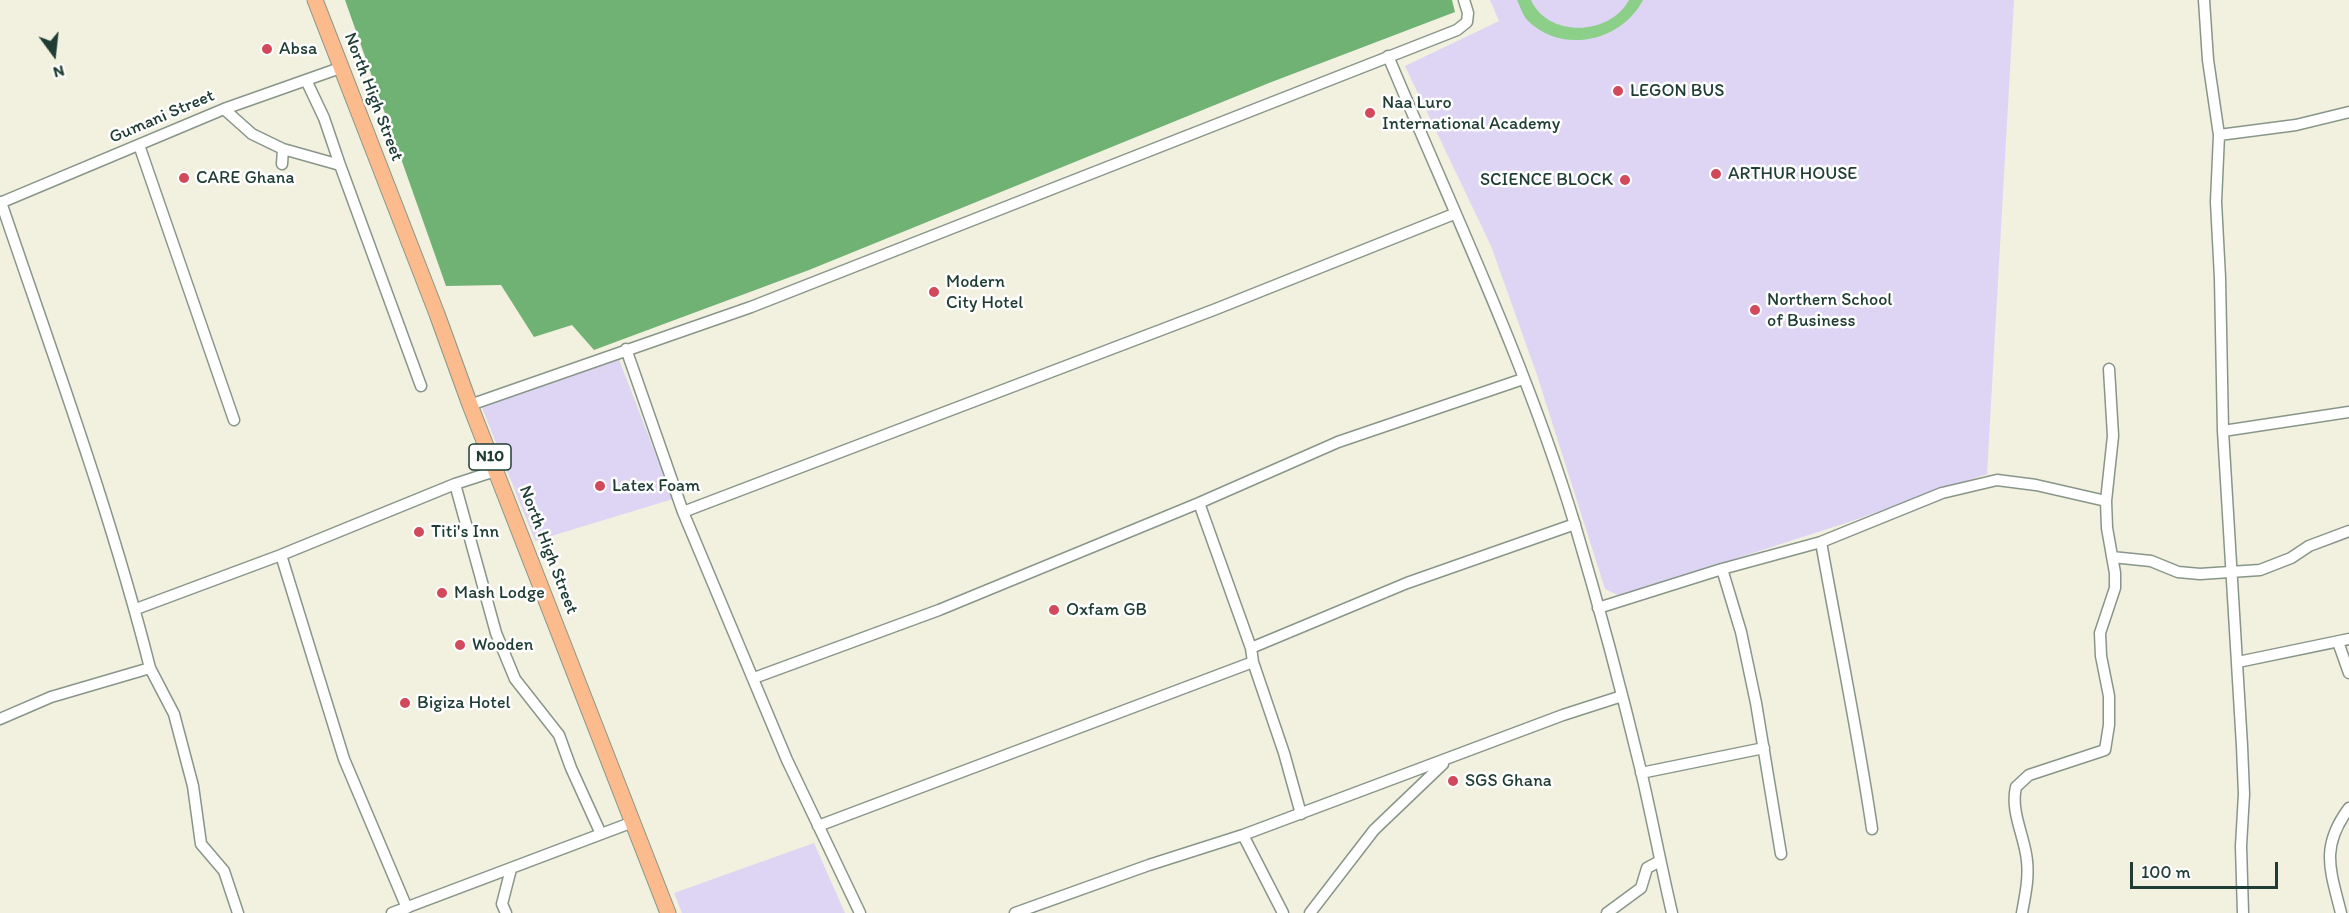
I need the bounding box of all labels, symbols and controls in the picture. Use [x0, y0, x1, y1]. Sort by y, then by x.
north arrow [24, 24, 84, 84]
street label: North High Street [339, 30, 407, 164]
place label: Absa [279, 38, 317, 60]
marker: Absa [260, 42, 274, 56]
text: N [51, 61, 66, 82]
place label: LEGON BUS [1630, 80, 1724, 102]
marker: LEGON BUS [1611, 84, 1625, 98]
street label: Gumani Street [106, 85, 218, 149]
place label: Naa Luro International Academy [1382, 92, 1560, 134]
marker: Naa Luro International Academy [1363, 106, 1377, 120]
place label: ARTHUR HOUSE [1728, 163, 1857, 185]
place label: CARE Ghana [196, 167, 294, 189]
marker: ARTHUR HOUSE [1709, 167, 1723, 181]
place label: SCIENCE BLOCK [1480, 169, 1613, 191]
marker: CARE Ghana [177, 171, 191, 185]
marker: SCIENCE BLOCK [1618, 173, 1632, 187]
place label: Modern City Hotel [946, 271, 1023, 314]
marker: Modern City Hotel [927, 285, 941, 299]
place label: Northern School of Business [1767, 289, 1892, 332]
marker: Northern School of Business [1748, 303, 1762, 317]
road number: N10 [469, 444, 511, 470]
place label: Latex Foam [612, 475, 700, 497]
marker: Latex Foam [593, 479, 607, 493]
street label: North High Street [514, 483, 582, 617]
place label: Titi's Inn [431, 521, 499, 543]
marker: Titi's Inn [412, 525, 426, 539]
place label: Mash Lodge [454, 582, 545, 604]
marker: Mash Lodge [435, 586, 449, 600]
place label: Oxfam GB [1066, 599, 1147, 621]
marker: Oxfam GB [1047, 603, 1061, 617]
place label: Wooden [472, 634, 533, 656]
marker: Wooden [453, 638, 467, 652]
place label: Bigiza Hotel [417, 692, 511, 714]
marker: Bigiza Hotel [398, 696, 412, 710]
place label: SGS Ghana [1465, 770, 1552, 792]
marker: SGS Ghana [1446, 774, 1460, 788]
scale bar [2133, 850, 2282, 888]
text: 100 m [2141, 861, 2191, 883]

